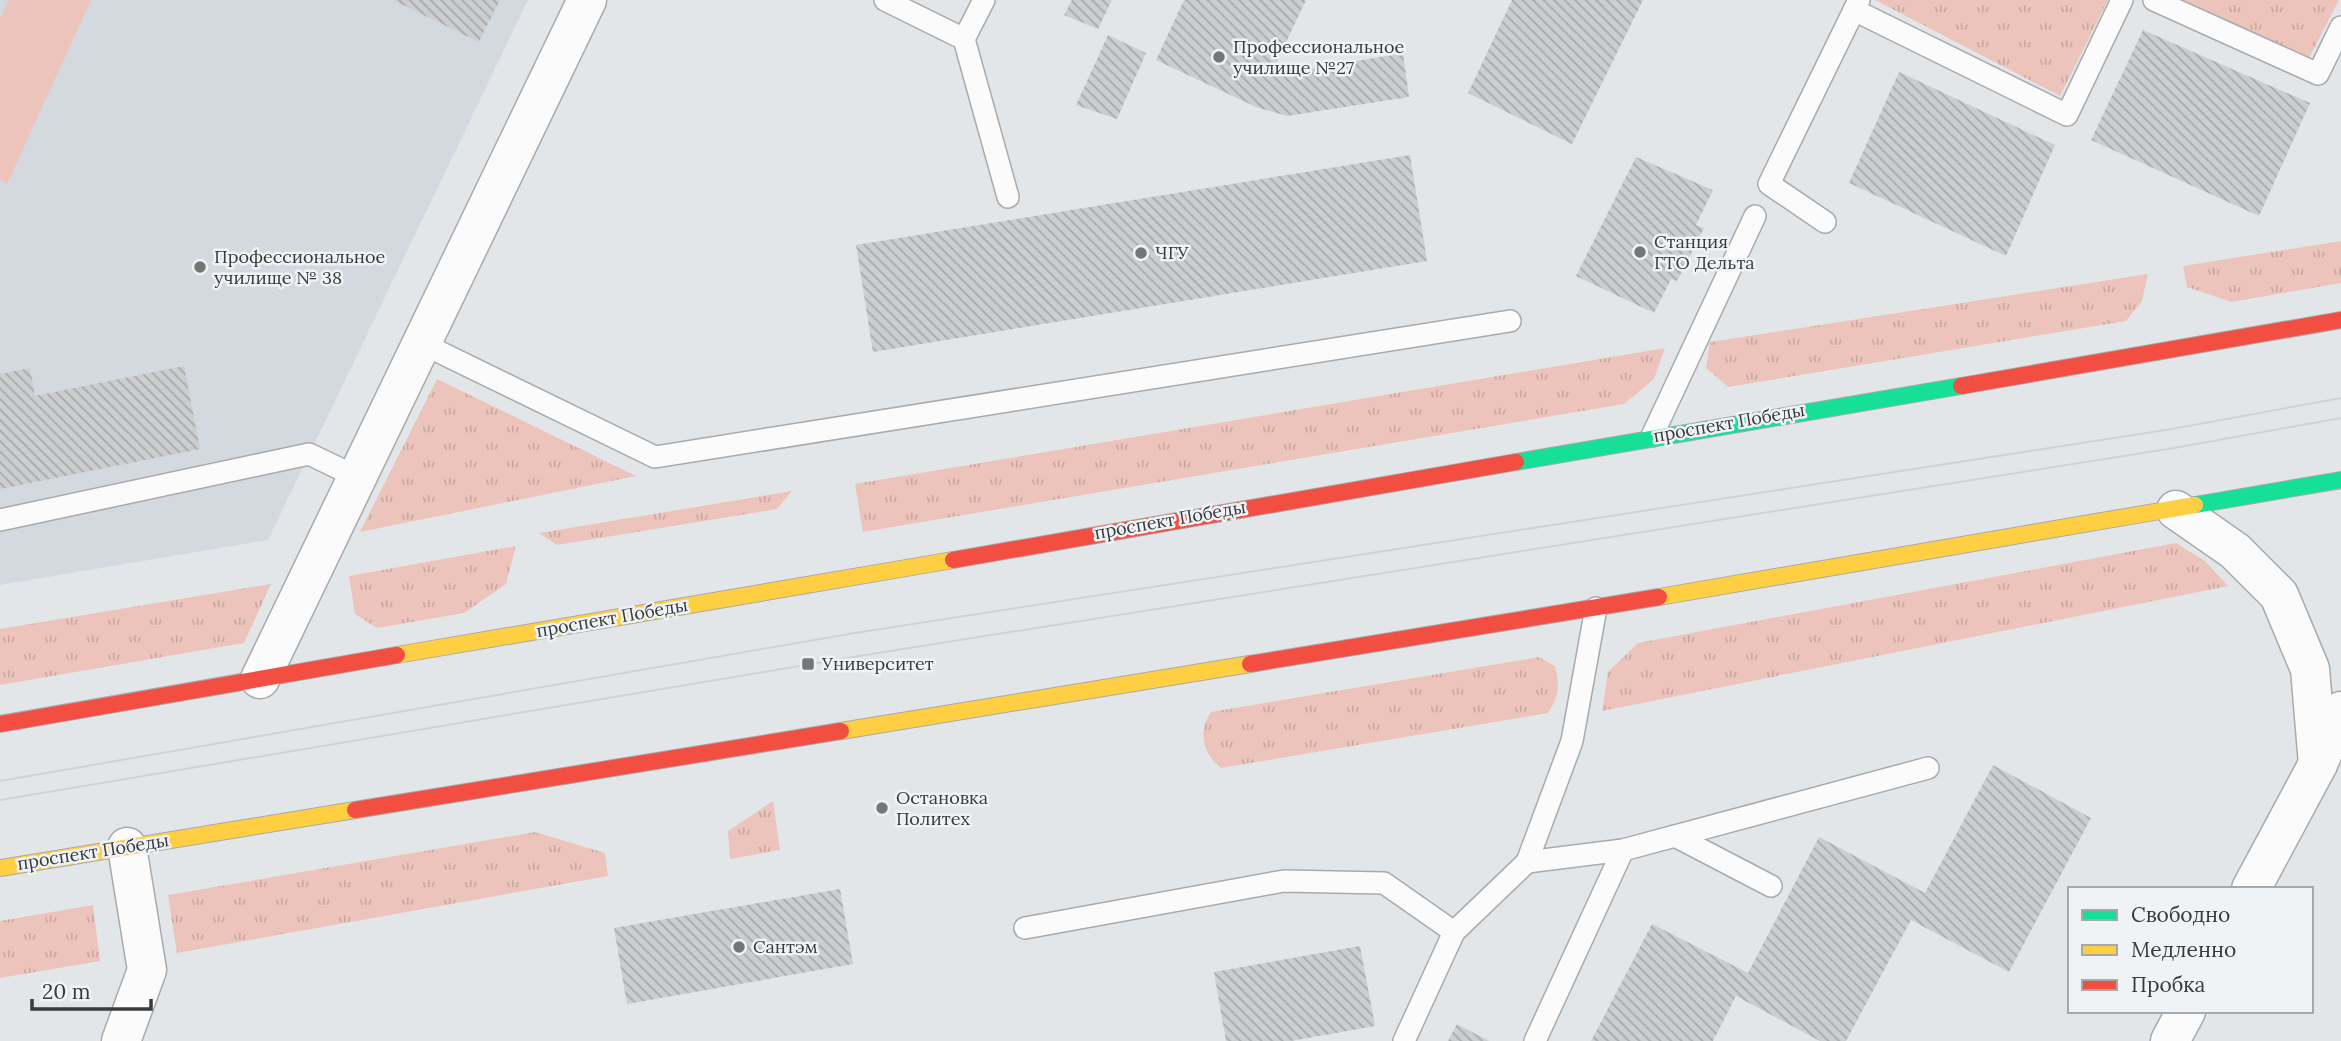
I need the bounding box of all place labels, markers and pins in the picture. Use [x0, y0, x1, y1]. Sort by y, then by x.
place label: Профессиональное училище №27 [1233, 35, 1405, 79]
marker: Профессиональное училище №27 [1211, 49, 1227, 65]
place label: Станция ГТО Дельта [1654, 230, 1755, 274]
place label: ЧГУ [1155, 241, 1189, 264]
marker: Станция ГТО Дельта [1632, 244, 1648, 260]
place label: Профессиональное училище № 38 [214, 245, 386, 289]
marker: ЧГУ [1133, 245, 1149, 261]
marker: Профессиональное училище № 38 [192, 259, 208, 275]
place label: Университет [821, 652, 934, 675]
marker: Университет [800, 656, 816, 672]
place label: Остановка Политех [896, 786, 988, 830]
marker: Остановка Политех [874, 800, 890, 816]
place label: Сантэм [753, 935, 818, 958]
marker: Сантэм [731, 939, 747, 955]

